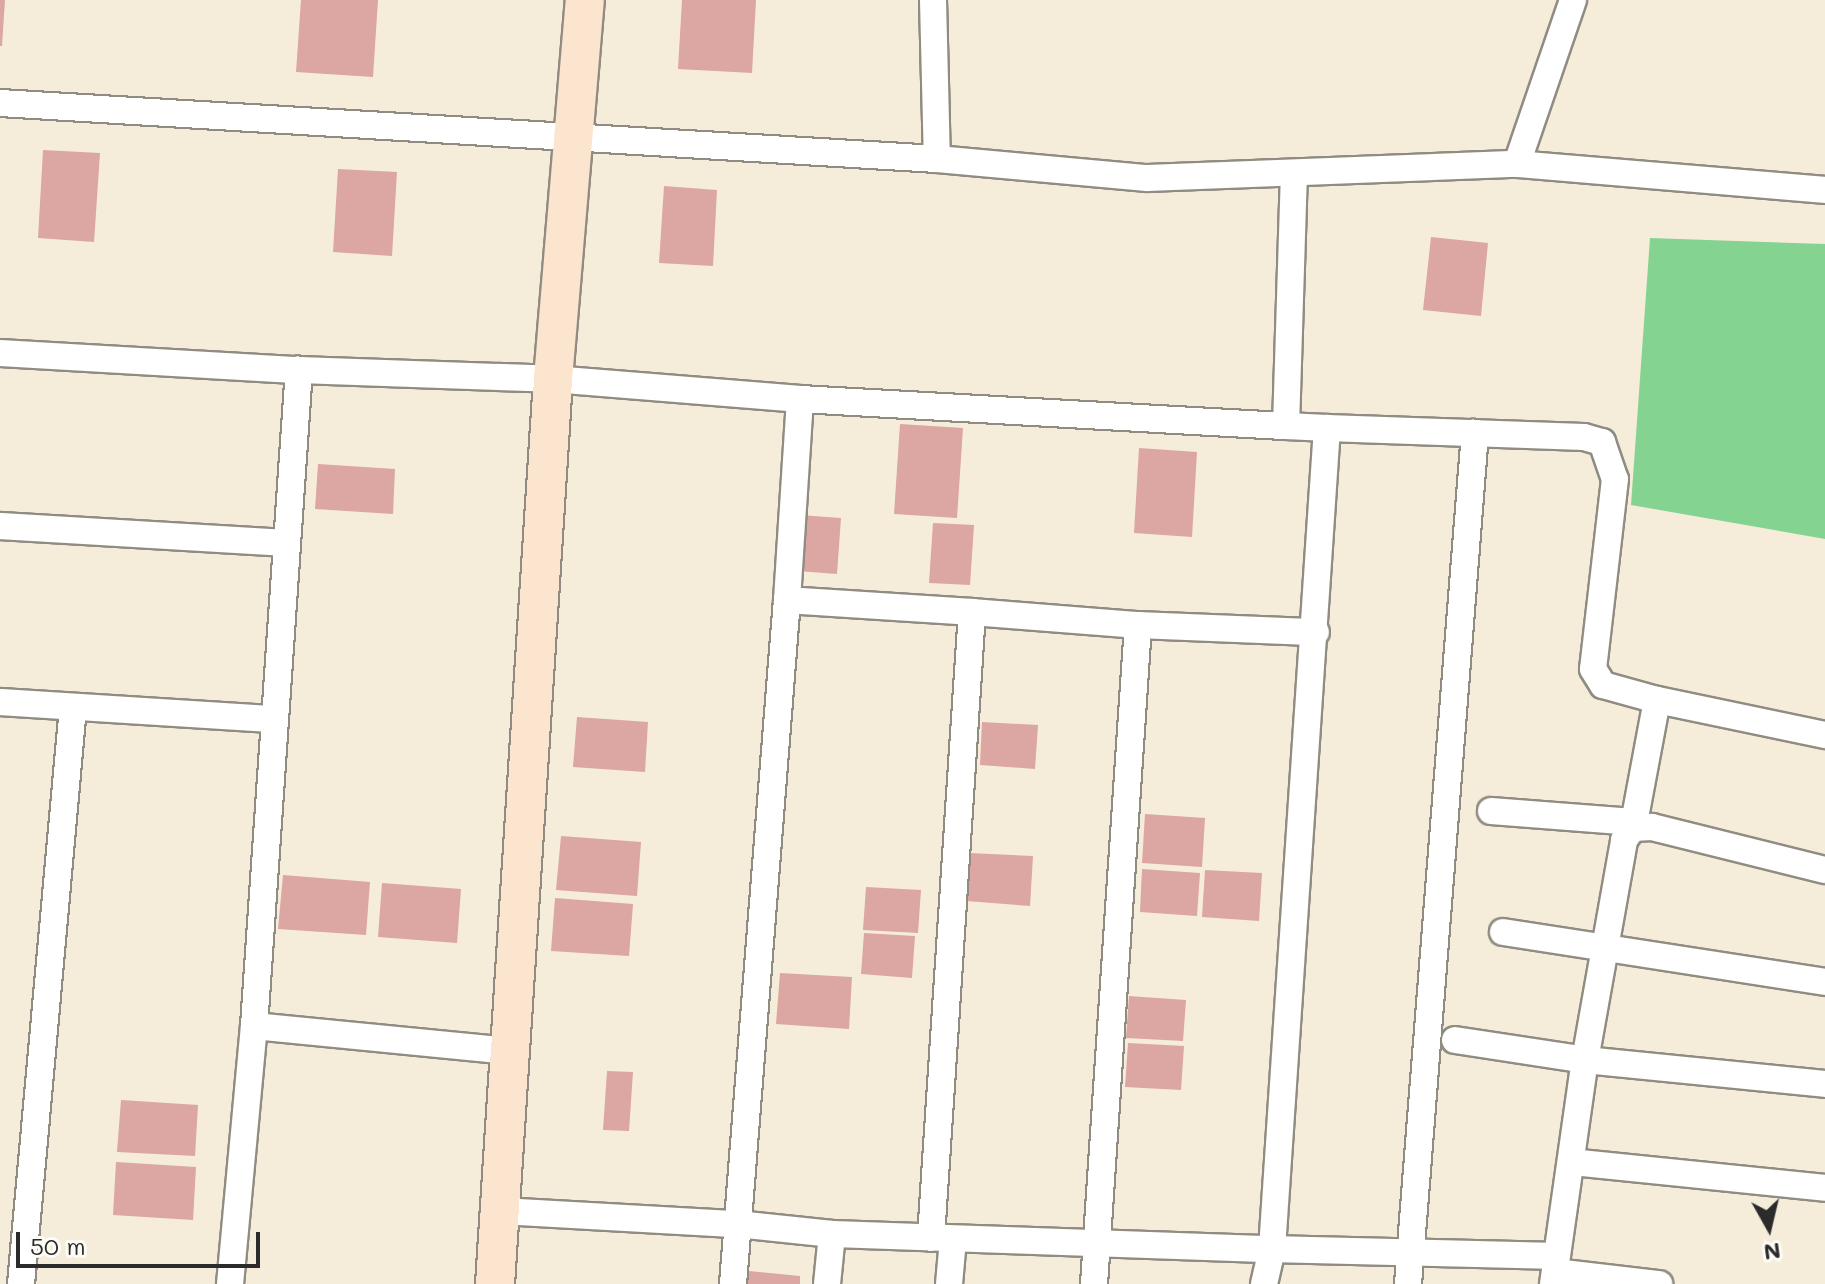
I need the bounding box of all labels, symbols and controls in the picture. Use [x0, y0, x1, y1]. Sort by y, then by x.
north arrow [1729, 1188, 1809, 1268]
scale bar [20, 1216, 264, 1266]
text: 50 m [30, 1230, 86, 1261]
text: N [1762, 1237, 1783, 1268]

